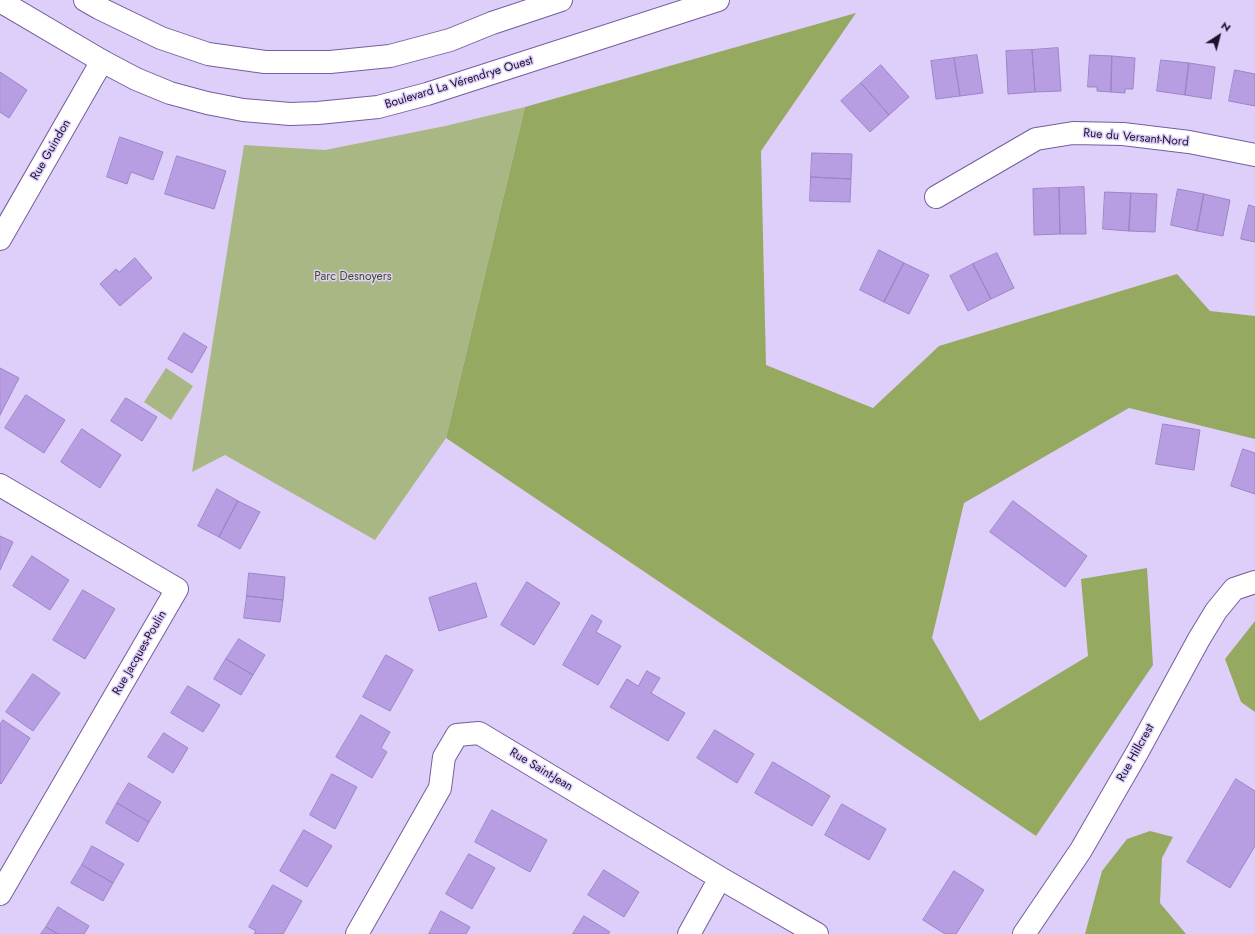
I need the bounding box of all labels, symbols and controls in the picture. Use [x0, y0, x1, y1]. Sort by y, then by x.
north arrow [1199, 16, 1239, 56]
text: N [1218, 17, 1234, 35]
street label: Boulevard La Vérendrye Ouest [383, 54, 535, 112]
street label: Rue Guindon [28, 117, 74, 183]
street label: Rue du Versant-Nord [1083, 126, 1189, 150]
park label: Parc Desnoyers [314, 270, 392, 284]
street label: Rue Jacques-Poulin [110, 608, 170, 698]
street label: Rue Hillcrest [1114, 722, 1158, 784]
street label: Rue Saint-Jean [507, 746, 575, 794]

